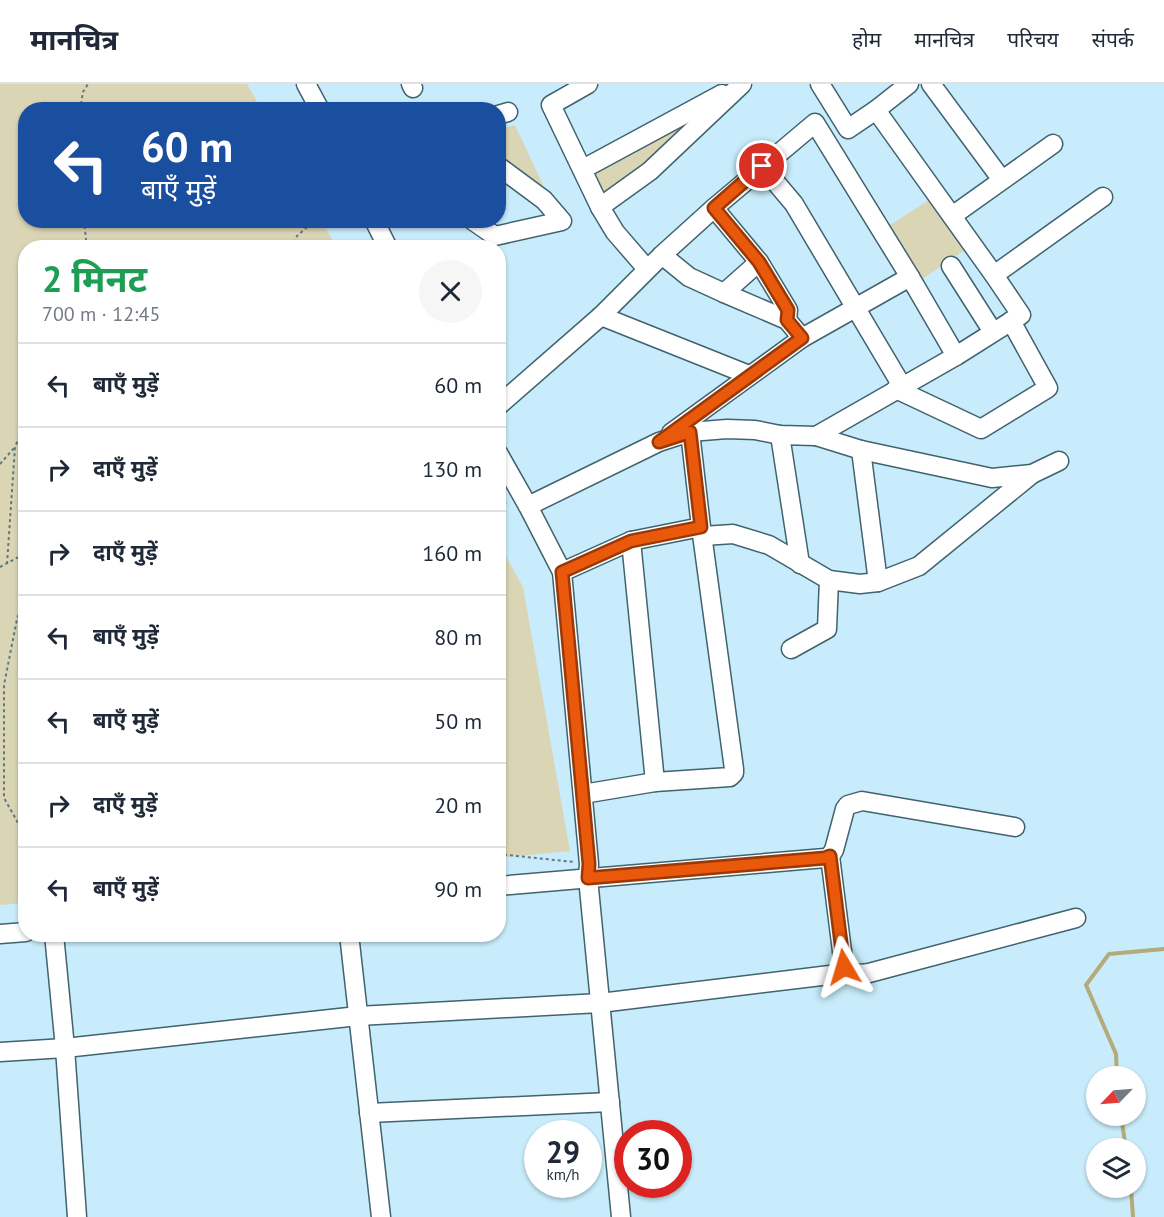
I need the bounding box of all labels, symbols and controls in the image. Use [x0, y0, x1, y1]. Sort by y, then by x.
text: मानचित्र [30, 21, 118, 58]
text: होम [852, 26, 881, 53]
text: मानचित्र [914, 26, 974, 53]
text: परिचय [1007, 26, 1059, 53]
text: संपर्क [1092, 26, 1134, 53]
text: 60 m [141, 119, 233, 174]
icon: left [42, 126, 120, 204]
pin [736, 140, 787, 191]
icon: arrive [745, 149, 778, 182]
text: बाएँ मुड़ें [141, 172, 216, 206]
text: 2 मिनट [42, 255, 147, 302]
button: close [419, 260, 482, 323]
text: 700 m · 12:45 [42, 301, 160, 327]
icon: left [42, 369, 75, 402]
text: बाएँ मुड़ें [93, 370, 159, 398]
text: 60 m [434, 371, 482, 399]
icon: right [42, 453, 75, 486]
text: दाएँ मुड़ें [93, 454, 158, 482]
text: 130 m [422, 455, 482, 483]
icon: right [42, 537, 75, 570]
text: दाएँ मुड़ें [93, 538, 158, 566]
text: 160 m [422, 539, 482, 567]
icon: left [42, 621, 75, 654]
text: बाएँ मुड़ें [93, 622, 159, 650]
text: 80 m [434, 623, 482, 651]
icon: left [42, 705, 75, 738]
text: बाएँ मुड़ें [93, 706, 159, 734]
text: 50 m [434, 707, 482, 735]
icon: right [42, 789, 75, 822]
text: दाएँ मुड़ें [93, 790, 158, 818]
text: 20 m [434, 791, 482, 819]
icon: left [42, 873, 75, 906]
text: बाएँ मुड़ें [93, 874, 159, 902]
text: 90 m [434, 875, 482, 903]
position arrow [812, 935, 876, 999]
north arrow [1086, 1066, 1146, 1126]
map controls [1086, 1066, 1146, 1198]
speed limit sign: 30 [614, 1120, 692, 1198]
text: 29 [546, 1132, 580, 1171]
button: layers [1086, 1138, 1146, 1198]
text: km/h [547, 1165, 579, 1184]

